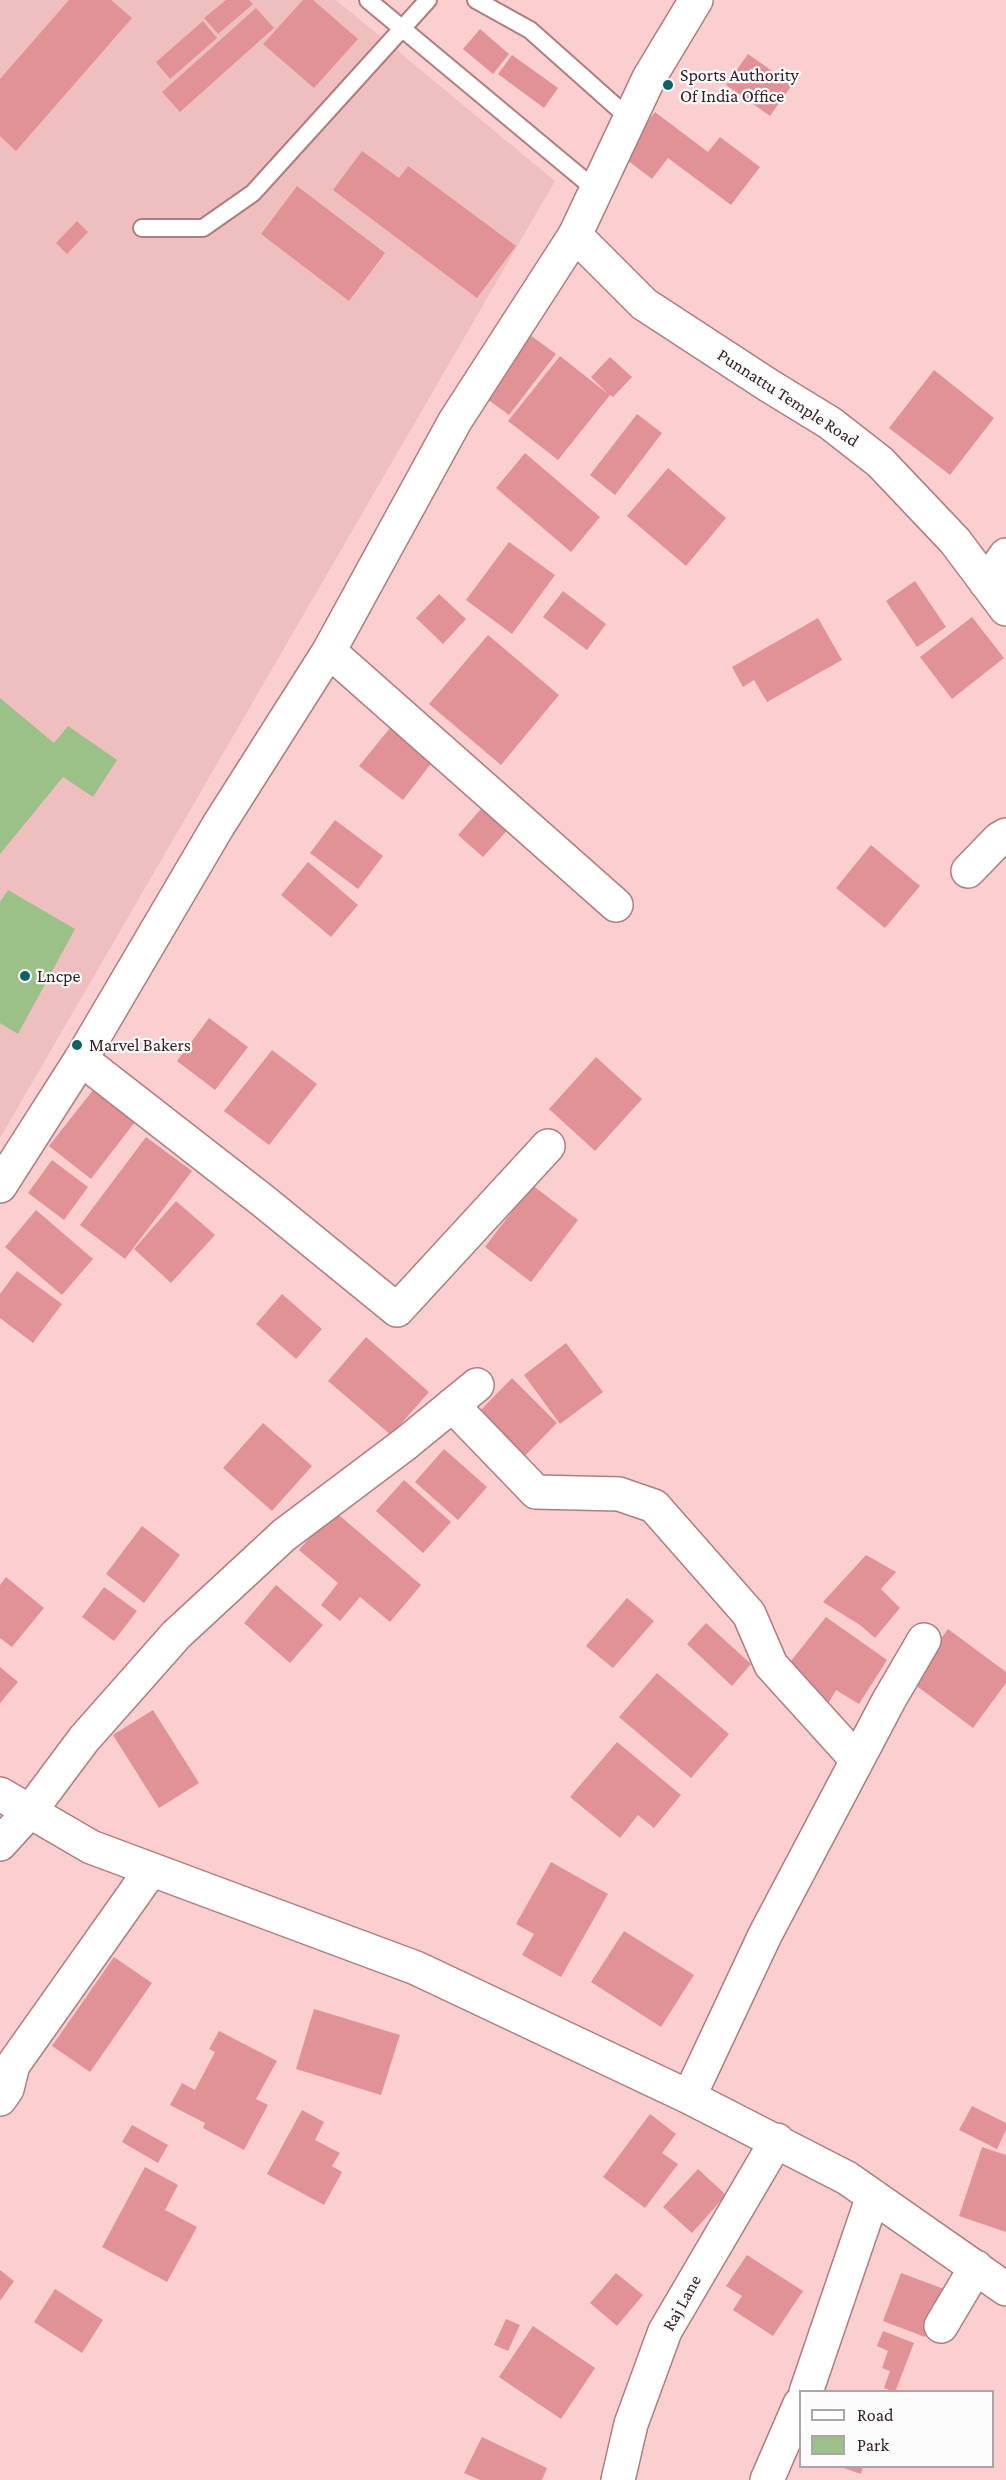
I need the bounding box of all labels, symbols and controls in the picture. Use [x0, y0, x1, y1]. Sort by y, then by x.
place label: Sports Authority Of India Office [680, 64, 799, 106]
marker: Sports Authority Of India Office [661, 78, 675, 92]
street label: Punnattu Temple Road [713, 344, 863, 452]
place label: Lncpe [37, 965, 80, 987]
marker: Lncpe [18, 969, 32, 983]
place label: Marvel Bakers [89, 1034, 191, 1056]
marker: Marvel Bakers [70, 1038, 84, 1052]
street label: Raj Lane [658, 2271, 706, 2335]
legend [799, 2390, 994, 2468]
text: Road [857, 2405, 894, 2425]
text: Park [857, 2435, 889, 2455]

